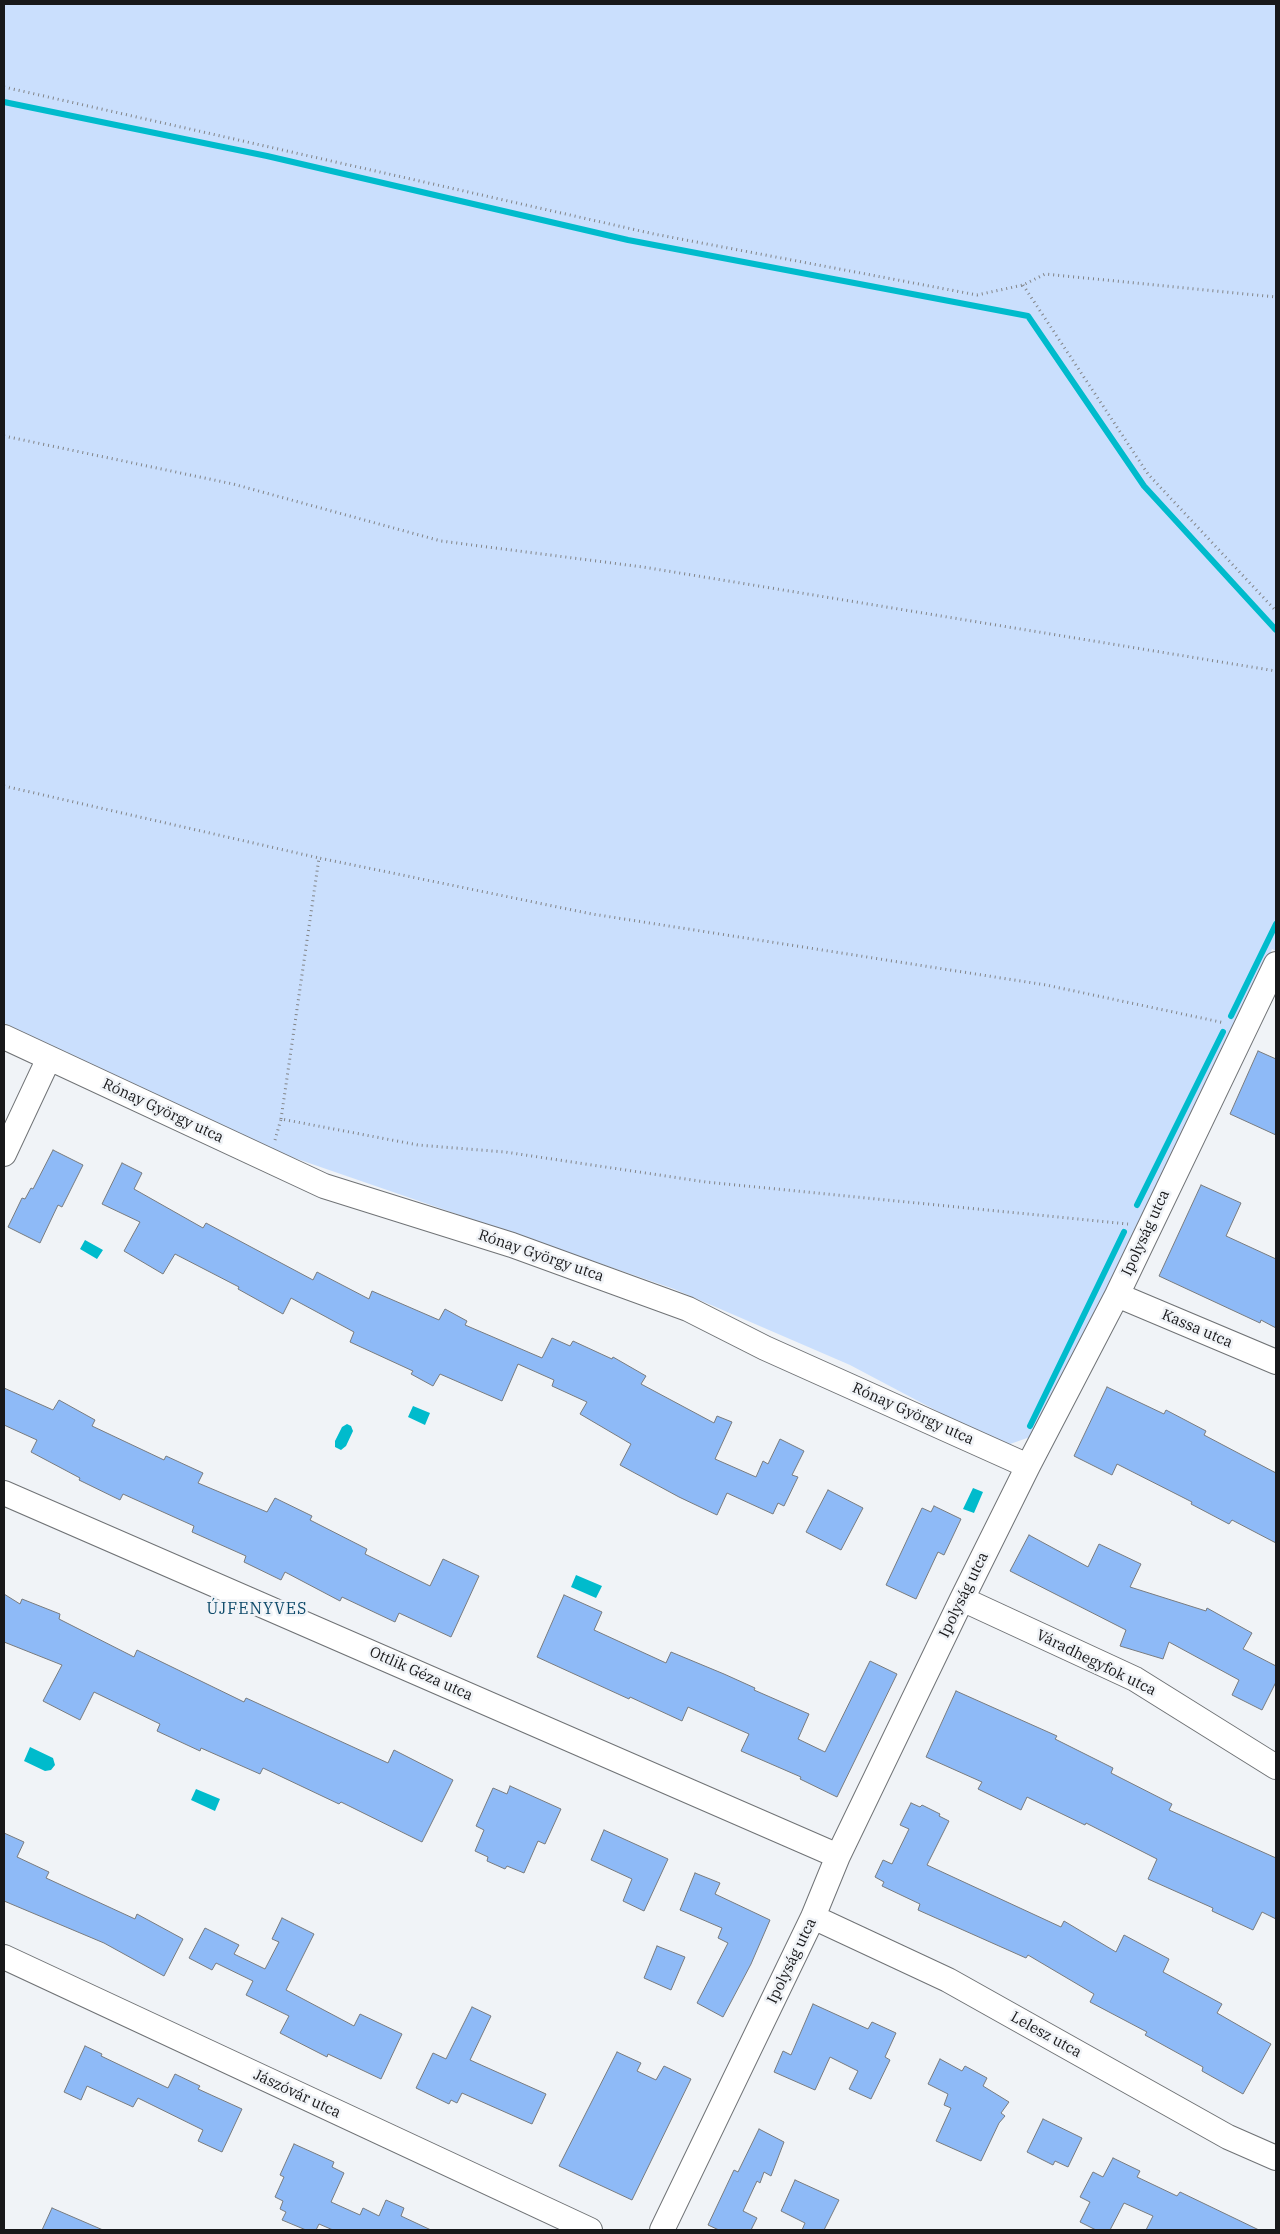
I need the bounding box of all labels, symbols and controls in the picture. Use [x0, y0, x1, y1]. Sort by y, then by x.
street label: Rónay György utca [100, 1075, 226, 1147]
street label: Ipolyság utca [1118, 1187, 1174, 1279]
street label: Rónay György utca [476, 1226, 606, 1286]
street label: Kassa utca [1159, 1306, 1235, 1352]
street label: Rónay György utca [849, 1379, 977, 1449]
street label: Ipolyság utca [936, 1549, 992, 1641]
district label: ÚJFENYVES [205, 1599, 309, 1619]
street label: Váradhegyfok utca [1033, 1626, 1159, 1700]
street label: Ottlik Géza utca [367, 1643, 475, 1705]
street label: Ipolyság utca [764, 1915, 820, 2007]
street label: Lelesz utca [1007, 2008, 1085, 2062]
street label: Jászóvár utca [250, 2066, 344, 2122]

